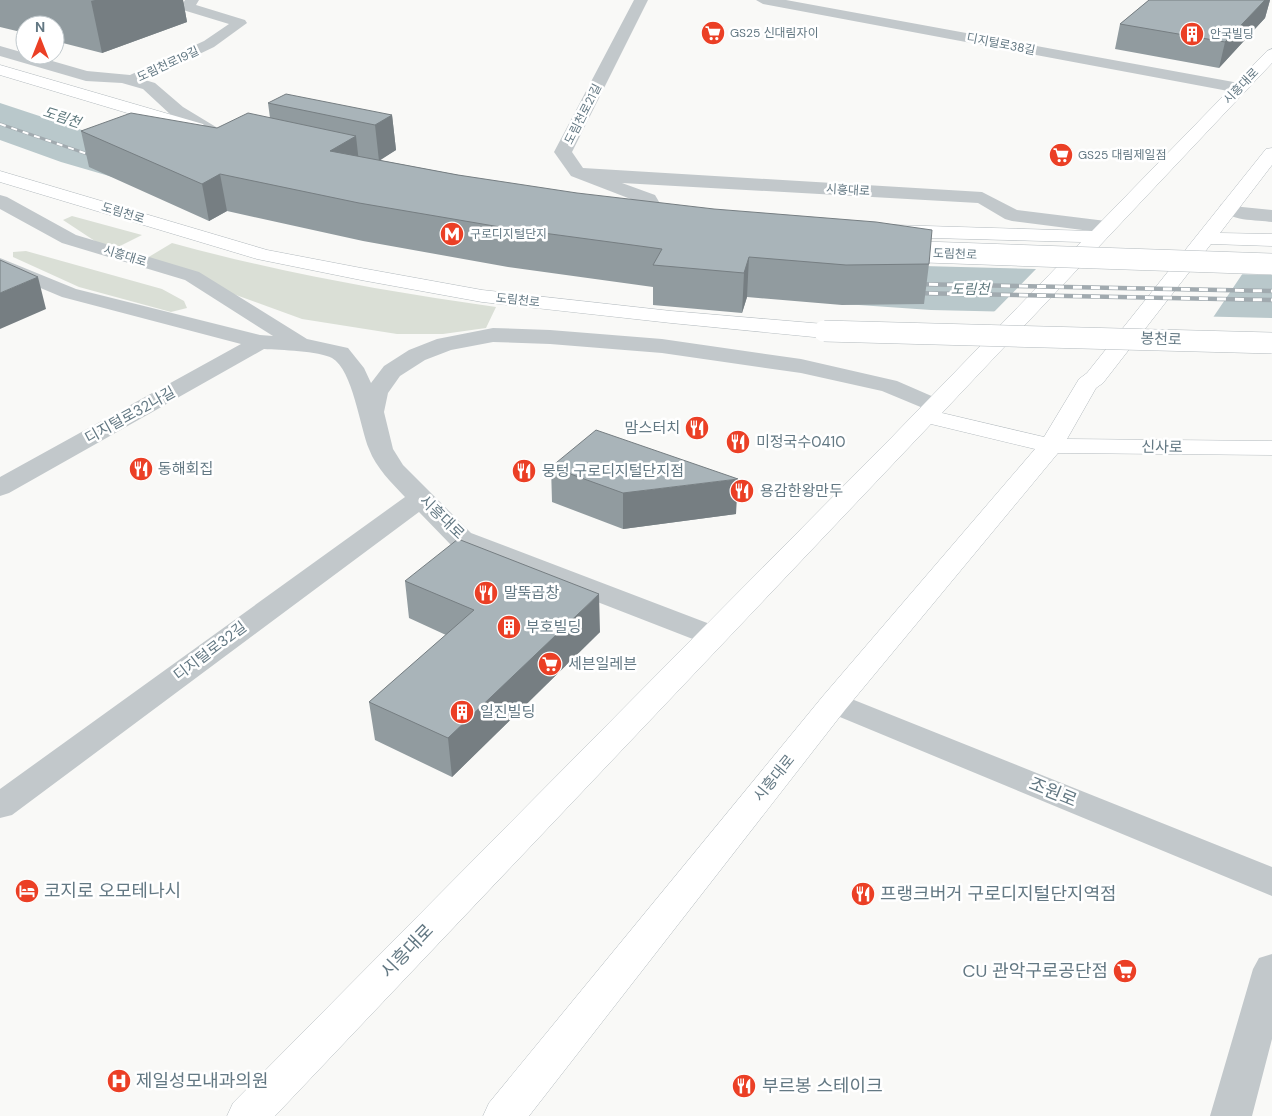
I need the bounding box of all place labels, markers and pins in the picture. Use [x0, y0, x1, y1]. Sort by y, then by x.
supermarket icon: GS25 신대림자이 [700, 20, 726, 46]
building icon: 안국빌딩 [1179, 21, 1205, 47]
place label: GS25 신대림자이 [730, 25, 819, 41]
place label: 안국빌딩 [1210, 26, 1254, 42]
supermarket icon: GS25 대림제일점 [1048, 142, 1074, 168]
place label: GS25 대림제일점 [1078, 147, 1167, 163]
metro station icon: 구로디지털단지 [439, 221, 465, 247]
place label: 구로디지털단지 [470, 226, 547, 242]
restaurant icon: 맘스터치 [684, 415, 710, 441]
place label: 맘스터치 [625, 418, 680, 438]
restaurant icon: 미정국수0410 [725, 429, 751, 455]
place label: 미정국수0410 [756, 432, 846, 452]
restaurant icon: 동해회집 [128, 456, 154, 482]
restaurant icon: 뭉텅 구로디지털단지점 [511, 458, 537, 484]
place label: 동해회집 [158, 459, 213, 479]
place label: 뭉텅 구로디지털단지점 [542, 461, 684, 481]
restaurant icon: 용감한왕만두 [729, 478, 755, 504]
place label: 용감한왕만두 [760, 481, 843, 501]
restaurant icon: 말뚝곱창 [473, 580, 499, 606]
place label: 말뚝곱창 [504, 583, 559, 603]
building icon: 부호빌딩 [496, 614, 522, 640]
place label: 부호빌딩 [526, 617, 581, 637]
supermarket icon: 세븐일레븐 [537, 651, 563, 677]
place label: 세븐일레븐 [568, 654, 637, 674]
building icon: 일진빌딩 [449, 699, 475, 725]
place label: 일진빌딩 [480, 702, 535, 722]
hotel icon: 코지로 오모테나시 [14, 878, 40, 904]
place label: 코지로 오모테나시 [44, 879, 181, 903]
restaurant icon: 프랭크버거 구로디지털단지역점 [850, 881, 876, 907]
place label: 프랭크버거 구로디지털단지역점 [880, 882, 1117, 906]
supermarket icon: CU 관악구로공단점 [1112, 958, 1138, 984]
place label: CU 관악구로공단점 [963, 959, 1108, 983]
hospital icon: 제일성모내과의원 [106, 1068, 132, 1094]
place label: 제일성모내과의원 [136, 1069, 268, 1093]
restaurant icon: 부르봉 스테이크 [731, 1073, 757, 1099]
place label: 부르봉 스테이크 [762, 1074, 883, 1098]

